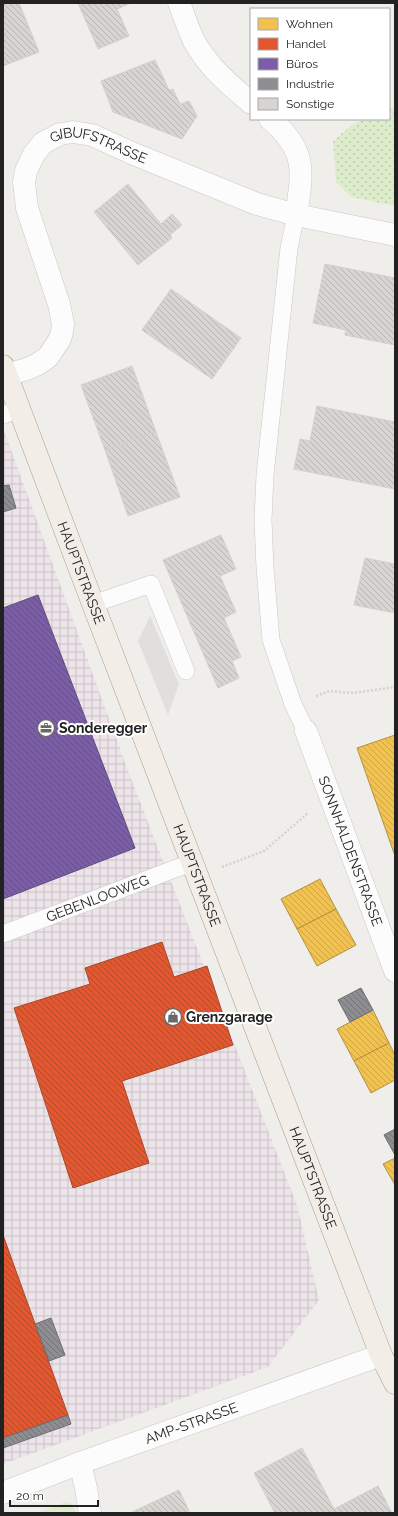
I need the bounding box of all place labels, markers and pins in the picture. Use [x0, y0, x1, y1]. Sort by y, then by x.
office icon: Sonderegger [36, 718, 56, 738]
place label: Sonderegger [59, 720, 148, 736]
shop icon: Grenzgarage [163, 1007, 183, 1027]
place label: Grenzgarage [186, 1009, 273, 1025]

